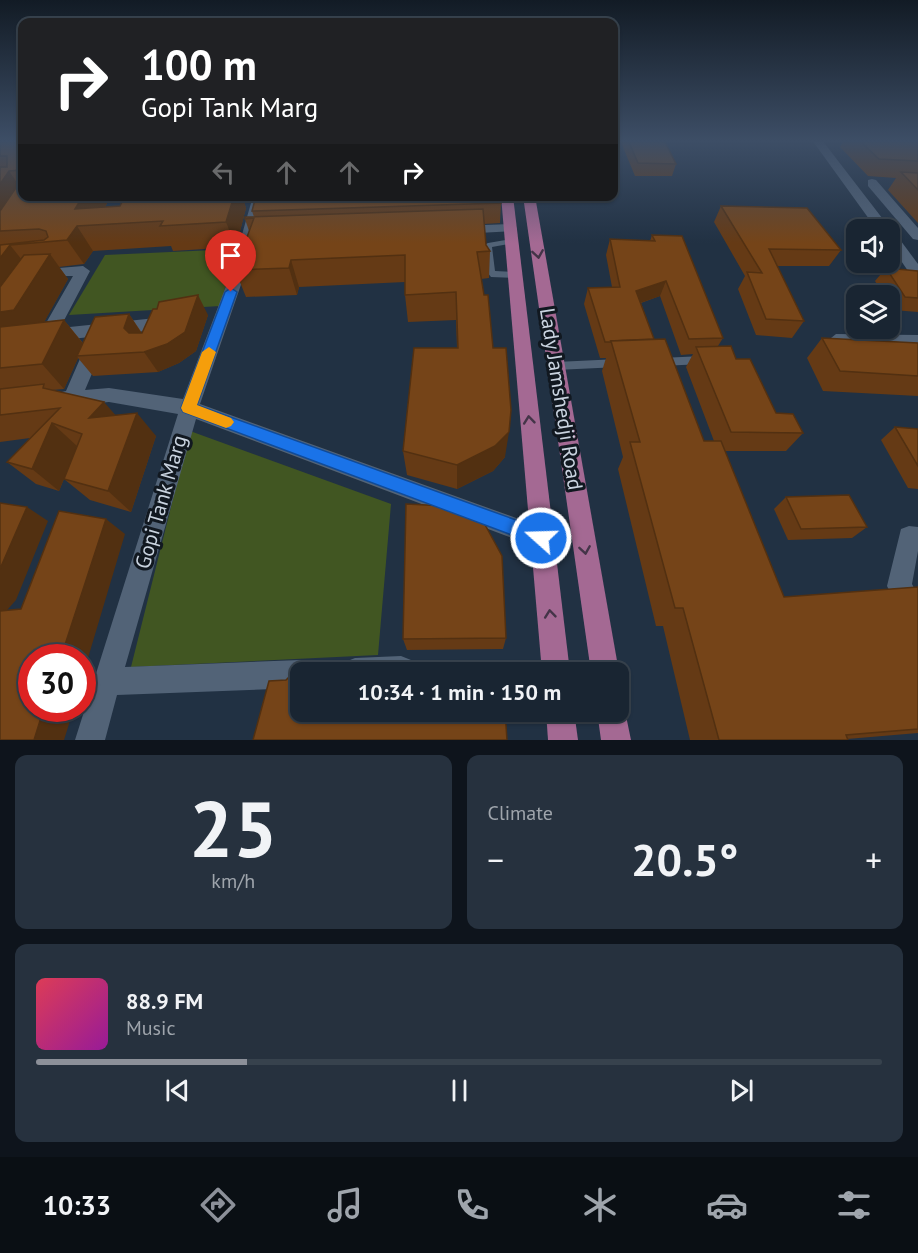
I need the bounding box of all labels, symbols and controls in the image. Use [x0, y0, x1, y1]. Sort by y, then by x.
text: 100 m [141, 37, 257, 92]
icon: right [42, 42, 120, 120]
text: Gopi Tank Marg [141, 90, 318, 124]
icon: left [207, 156, 240, 189]
icon: ahead [270, 156, 303, 189]
icon: ahead [333, 156, 366, 189]
icon: right [396, 156, 429, 189]
map controls [846, 219, 900, 339]
button: sound [846, 219, 900, 273]
pin [205, 230, 256, 292]
icon: arrive [214, 239, 247, 272]
one-way arrow [531, 249, 544, 259]
button: layers [846, 285, 900, 339]
street label: Lady Jamshedji Road [534, 306, 589, 492]
one-way arrow [523, 415, 536, 424]
street label: Gopi Tank Marg [129, 432, 193, 572]
position arrow [509, 506, 573, 570]
one-way arrow [579, 546, 591, 555]
one-way arrow [544, 609, 557, 618]
speed limit sign: 30 [18, 644, 96, 722]
text: 10:34 · 1 min · 150 m [358, 678, 561, 706]
text: 25 [189, 778, 277, 879]
text: Climate [488, 800, 553, 826]
text: 20.5° [631, 830, 738, 888]
text: − [488, 838, 504, 881]
text: + [865, 838, 882, 881]
text: km/h [211, 868, 255, 894]
text: 88.9 FM [126, 987, 203, 1015]
text: Music [126, 1015, 175, 1041]
icon: previous [161, 1074, 194, 1107]
icon: pause [443, 1074, 476, 1107]
icon: next [725, 1074, 758, 1107]
icon: directions [197, 1184, 239, 1226]
icon: music [324, 1184, 366, 1226]
icon: phone [451, 1184, 493, 1226]
icon: climate [579, 1184, 621, 1226]
icon: car [706, 1184, 748, 1226]
icon: filters [833, 1184, 875, 1226]
text: 10:33 [43, 1188, 111, 1222]

